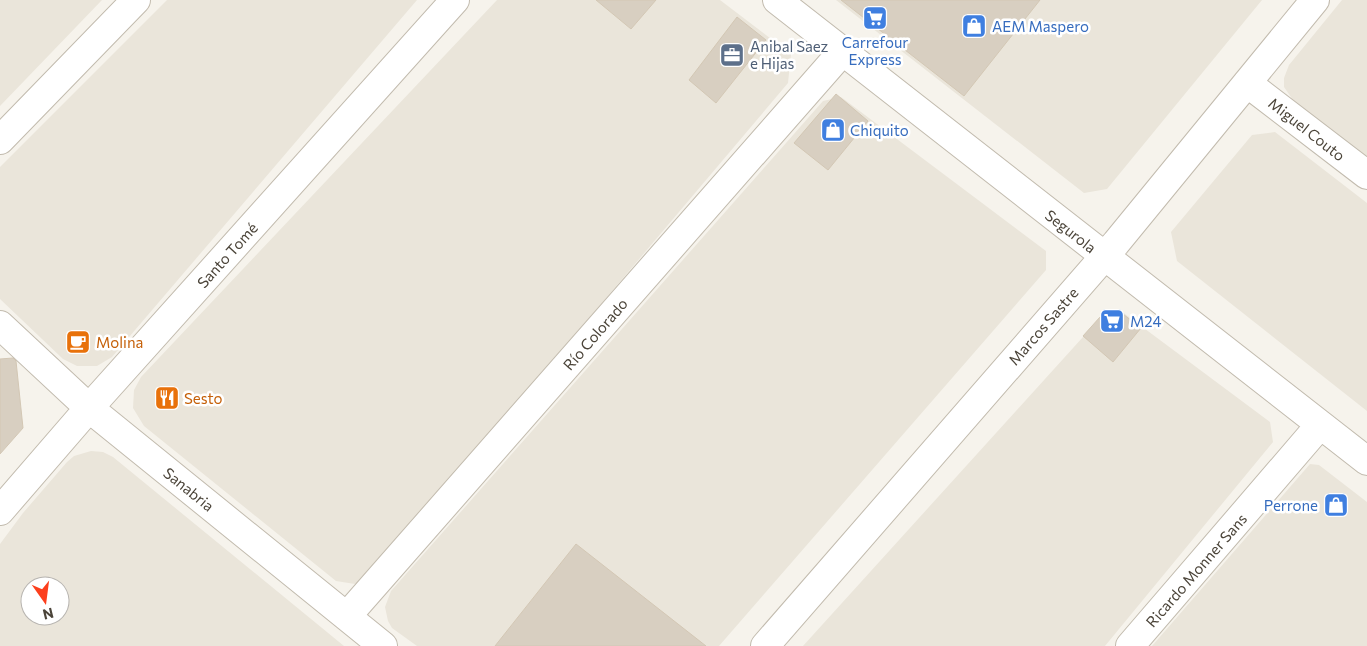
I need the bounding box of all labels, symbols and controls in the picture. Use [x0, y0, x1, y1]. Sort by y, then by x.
supermarket icon: Carrefour Express [862, 5, 888, 31]
shop icon: AEM Maspero [961, 13, 987, 39]
place label: AEM Maspero [992, 17, 1089, 35]
place label: Carrefour Express [842, 33, 908, 68]
place label: Anibal Saez e Hijas [750, 37, 828, 72]
office icon: Anibal Saez e Hijas [719, 42, 745, 68]
street label: Miguel Couto [1265, 94, 1349, 164]
shop icon: Chiquito [820, 117, 846, 143]
place label: Chiquito [850, 121, 909, 139]
street label: Segurola [1042, 206, 1100, 256]
street label: Santo Tomé [193, 219, 261, 291]
street label: Marcos Sastre [1004, 283, 1082, 368]
street label: Río Colorado [559, 294, 631, 374]
supermarket icon: M24 [1099, 308, 1125, 334]
place label: M24 [1130, 312, 1161, 330]
cafe icon: Molina [65, 329, 91, 355]
place label: Molina [96, 333, 143, 351]
restaurant icon: Sesto [154, 385, 180, 411]
place label: Sesto [184, 389, 223, 407]
street label: Sanabria [160, 463, 218, 515]
shop icon: Perrone [1323, 492, 1349, 518]
place label: Perrone [1264, 496, 1318, 514]
street label: Ricardo Monner Sans [1142, 509, 1250, 631]
north arrow [20, 576, 70, 626]
text: N [41, 605, 55, 624]

